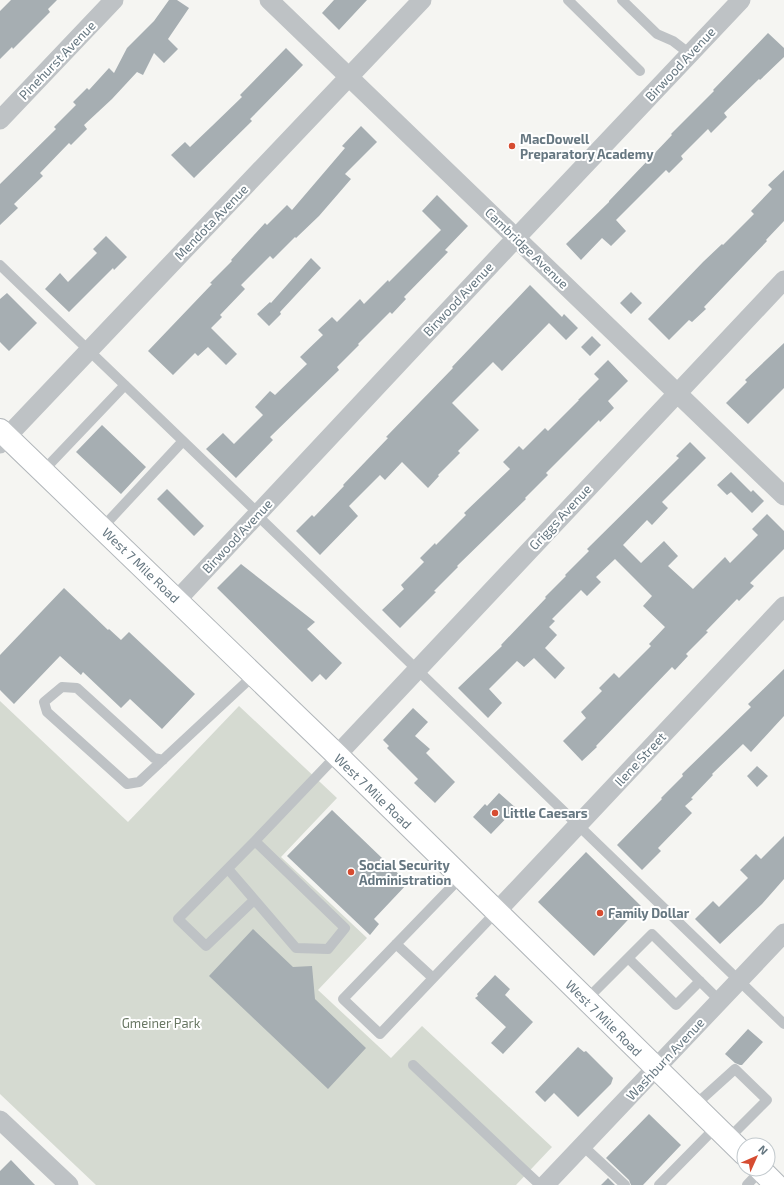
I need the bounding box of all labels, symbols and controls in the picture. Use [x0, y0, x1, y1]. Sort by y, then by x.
street label: Pinehurst Avenue [15, 17, 99, 103]
street label: Birwood Avenue [642, 24, 718, 104]
place label: MacDowell Preparatory Academy [520, 131, 654, 162]
marker: MacDowell Preparatory Academy [507, 141, 517, 151]
street label: Mendota Avenue [171, 181, 251, 263]
street label: Cambridge Avenue [482, 204, 572, 292]
street label: Birwood Avenue [420, 259, 496, 339]
street label: Griggs Avenue [526, 481, 594, 553]
street label: Birwood Avenue [199, 496, 275, 576]
street label: West 7 Mile Road [99, 524, 183, 606]
street label: Ilene Street [611, 729, 669, 789]
street label: West 7 Mile Road [331, 750, 415, 832]
place label: Little Caesars [503, 805, 588, 821]
marker: Little Caesars [490, 808, 500, 818]
place label: Social Security Administration [359, 857, 451, 888]
marker: Social Security Administration [346, 867, 356, 877]
place label: Family Dollar [608, 905, 690, 921]
marker: Family Dollar [595, 908, 605, 918]
street label: West 7 Mile Road [562, 976, 646, 1060]
street label: Washburn Avenue [623, 1014, 707, 1104]
park label: Gmeiner Park [122, 1015, 201, 1031]
north arrow [736, 1137, 776, 1177]
text: N [756, 1142, 771, 1157]

